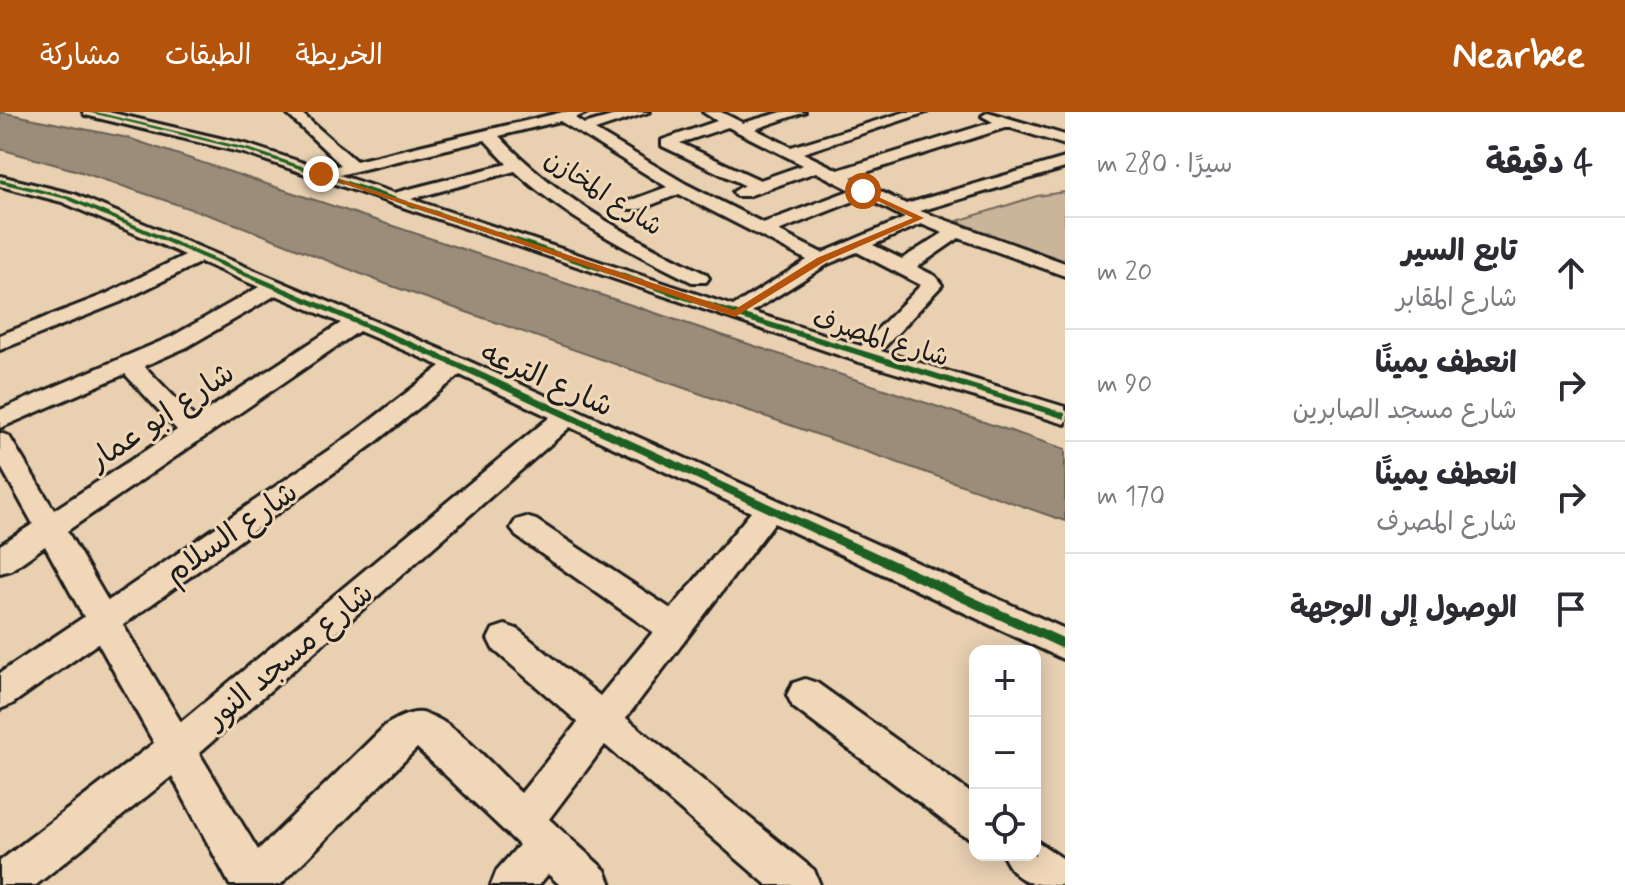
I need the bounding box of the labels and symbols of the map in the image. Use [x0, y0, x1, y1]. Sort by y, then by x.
street label: شارع المخازن [537, 143, 669, 245]
route end [303, 156, 339, 192]
route start [845, 173, 881, 209]
street label: شارع المصرف [808, 302, 953, 376]
street label: شارع الترعه [474, 334, 619, 427]
street label: شارع ابو عمار [80, 354, 242, 481]
street label: شارع السلام [158, 473, 306, 594]
street label: شارع مسجد النور [196, 574, 382, 740]

